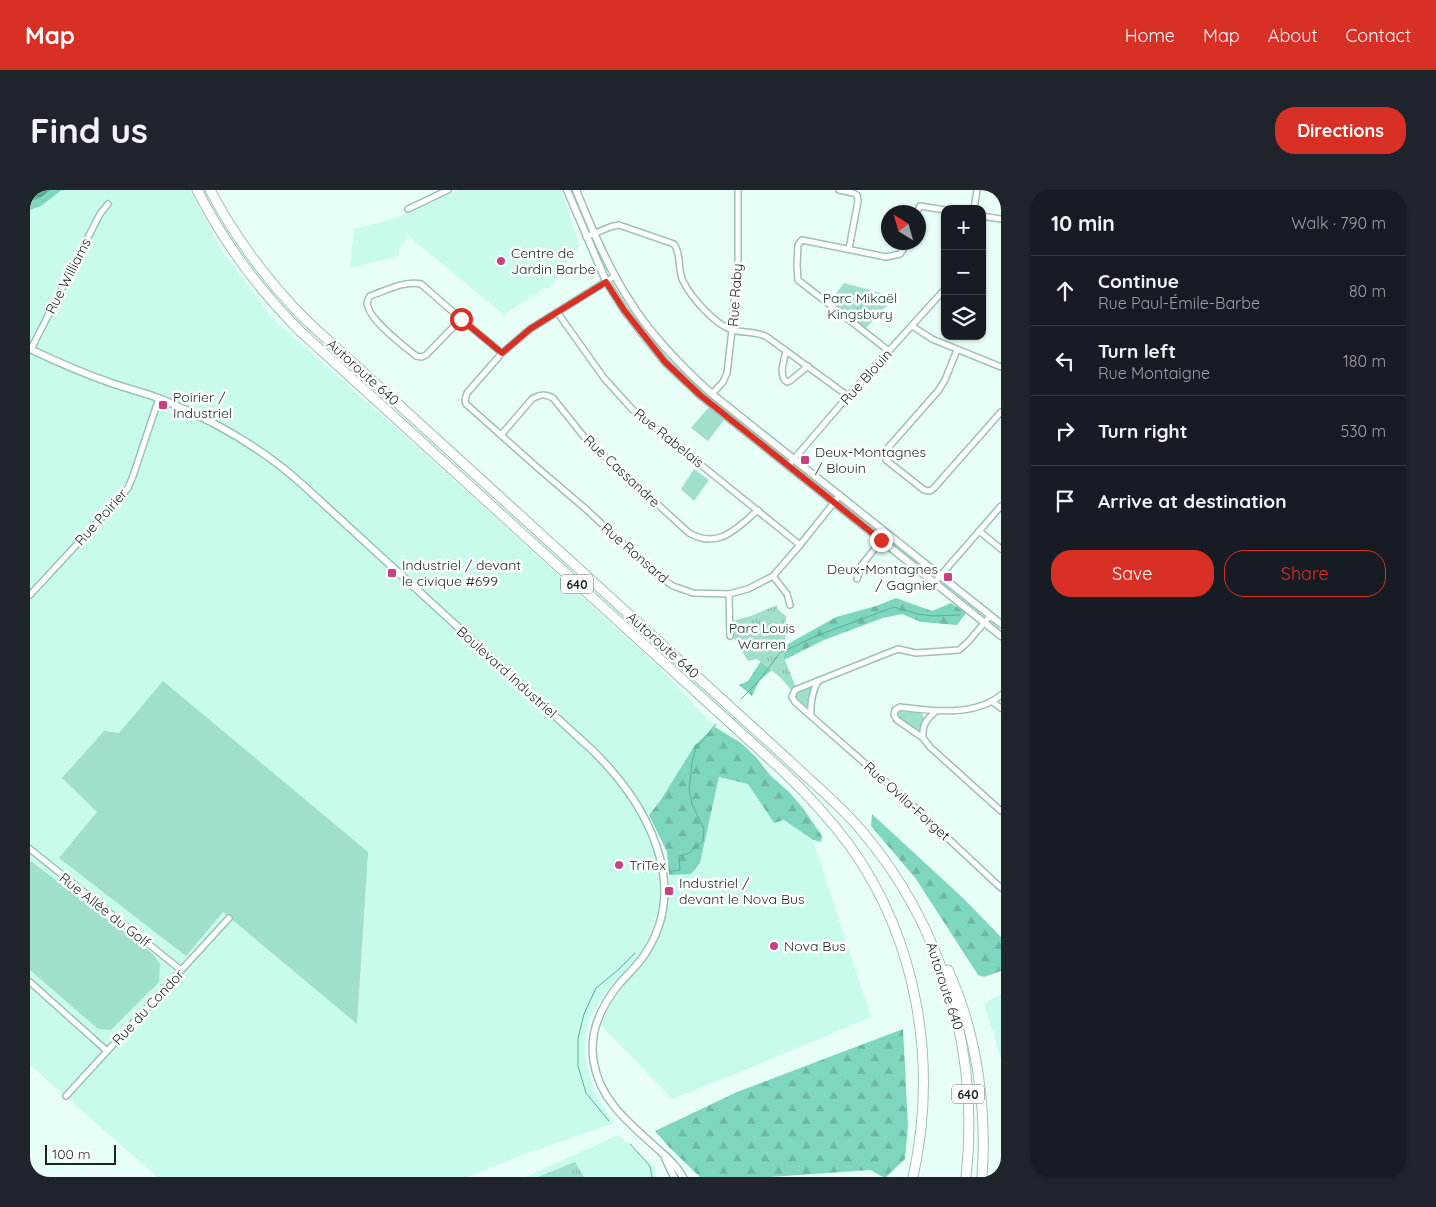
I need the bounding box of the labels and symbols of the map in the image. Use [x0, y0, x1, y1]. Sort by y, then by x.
north arrow [881, 205, 926, 250]
street label: Rue Williams [41, 235, 95, 317]
place label: Centre de Jardin Barbe [511, 244, 595, 278]
marker: Centre de Jardin Barbe [495, 255, 507, 267]
street label: Rue Raby [724, 263, 746, 327]
park label: Parc Mikaël Kingsbury [823, 289, 897, 323]
route start [450, 308, 473, 331]
street label: Autoroute 640 [323, 335, 403, 409]
street label: Rue Blouin [836, 345, 896, 409]
place label: Poirier / Industriel [173, 388, 232, 422]
marker: Poirier / Industriel [157, 399, 169, 411]
street label: Rue Rabelais [630, 404, 708, 472]
street label: Rue Cassandre [580, 431, 664, 511]
place label: Deux-Montagnes / Blouin [815, 443, 926, 477]
marker: Deux-Montagnes / Blouin [799, 454, 811, 466]
street label: Rue Poirier [71, 484, 132, 549]
street label: Rue Ronsard [598, 519, 672, 587]
route end [870, 529, 893, 552]
place label: Industriel / devant le civique #699 [402, 556, 521, 590]
place label: Deux-Montagnes / Gagnier [827, 560, 939, 594]
marker: Industriel / devant le civique #699 [386, 567, 398, 579]
marker: Deux-Montagnes / Gagnier [942, 571, 954, 583]
road number: 640 [561, 574, 593, 594]
street label: Autoroute 640 [623, 608, 703, 682]
park label: Parc Louis Warren [729, 619, 795, 653]
street label: Boulevard Industriel [453, 622, 561, 722]
street label: Rue Ovila-Forget [860, 758, 954, 845]
place label: TriTex [629, 856, 666, 874]
marker: TriTex [613, 859, 625, 871]
street label: Rue Allée du Golf [56, 869, 154, 951]
place label: Industriel / devant le Nova Bus [679, 874, 805, 908]
marker: Industriel / devant le Nova Bus [663, 885, 675, 897]
place label: Nova Bus [784, 937, 846, 955]
marker: Nova Bus [768, 940, 780, 952]
street label: Autoroute 640 [922, 940, 968, 1032]
street label: Rue du Condor [108, 965, 188, 1049]
road number: 640 [952, 1084, 984, 1104]
scale bar [45, 1142, 116, 1165]

